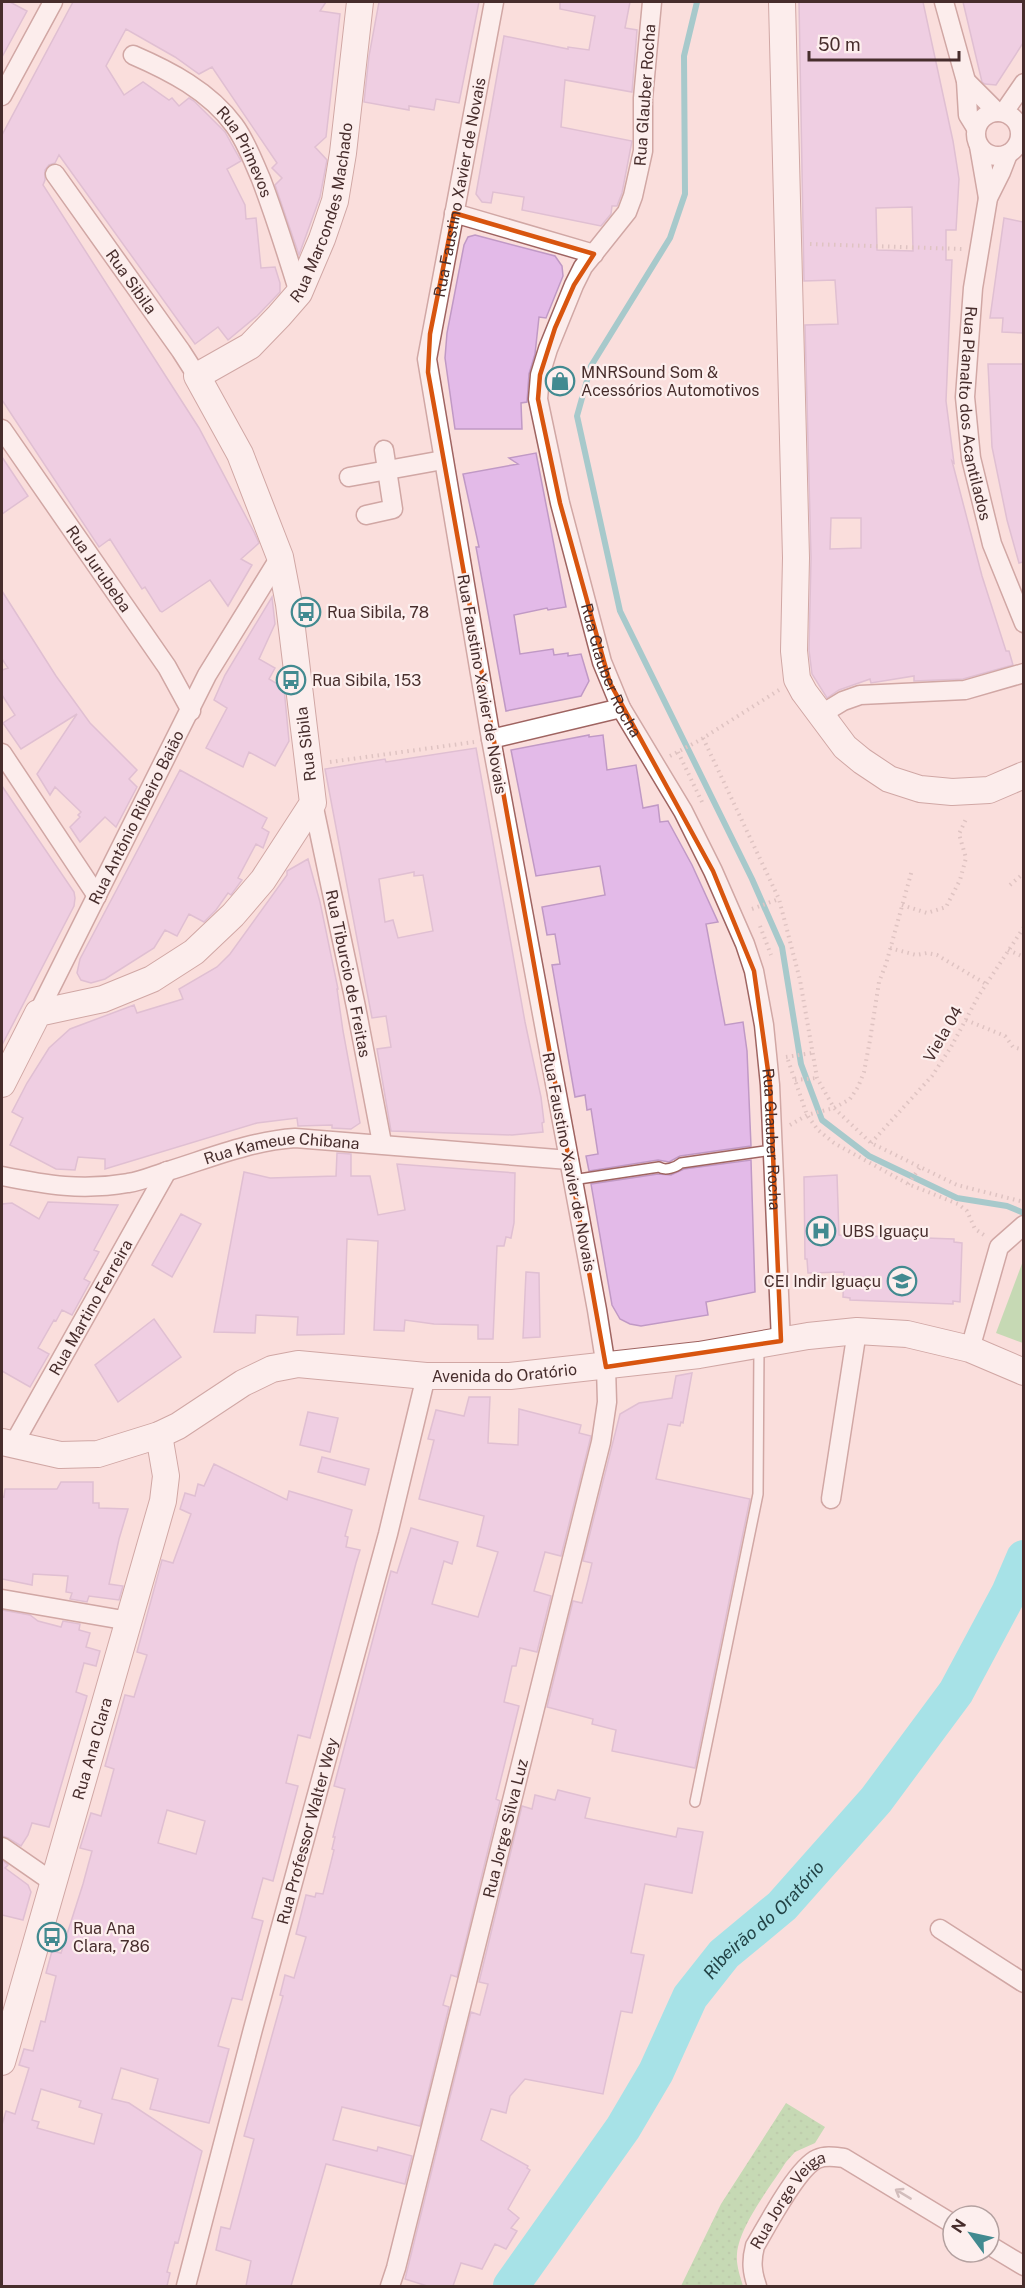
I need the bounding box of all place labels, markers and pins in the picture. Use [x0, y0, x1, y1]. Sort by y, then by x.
place label: MNRSound Som & Acessórios Automotivos [581, 363, 759, 400]
shop icon: MNRSound Som & Acessórios Automotivos [544, 365, 576, 397]
bus stop icon: Rua Sibila, 78 [290, 596, 322, 628]
place label: Rua Sibila, 78 [327, 603, 429, 622]
bus stop icon: Rua Sibila, 153 [275, 664, 307, 696]
place label: Rua Sibila, 153 [312, 671, 421, 690]
hospital icon: UBS Iguaçu [805, 1215, 837, 1247]
place label: UBS Iguaçu [842, 1222, 929, 1241]
school or university icon: CEI Indir Iguaçu [886, 1265, 918, 1297]
place label: CEI Indir Iguaçu [764, 1272, 881, 1291]
place label: Rua Ana Clara, 786 [73, 1919, 150, 1956]
bus stop icon: Rua Ana Clara, 786 [36, 1921, 68, 1953]

